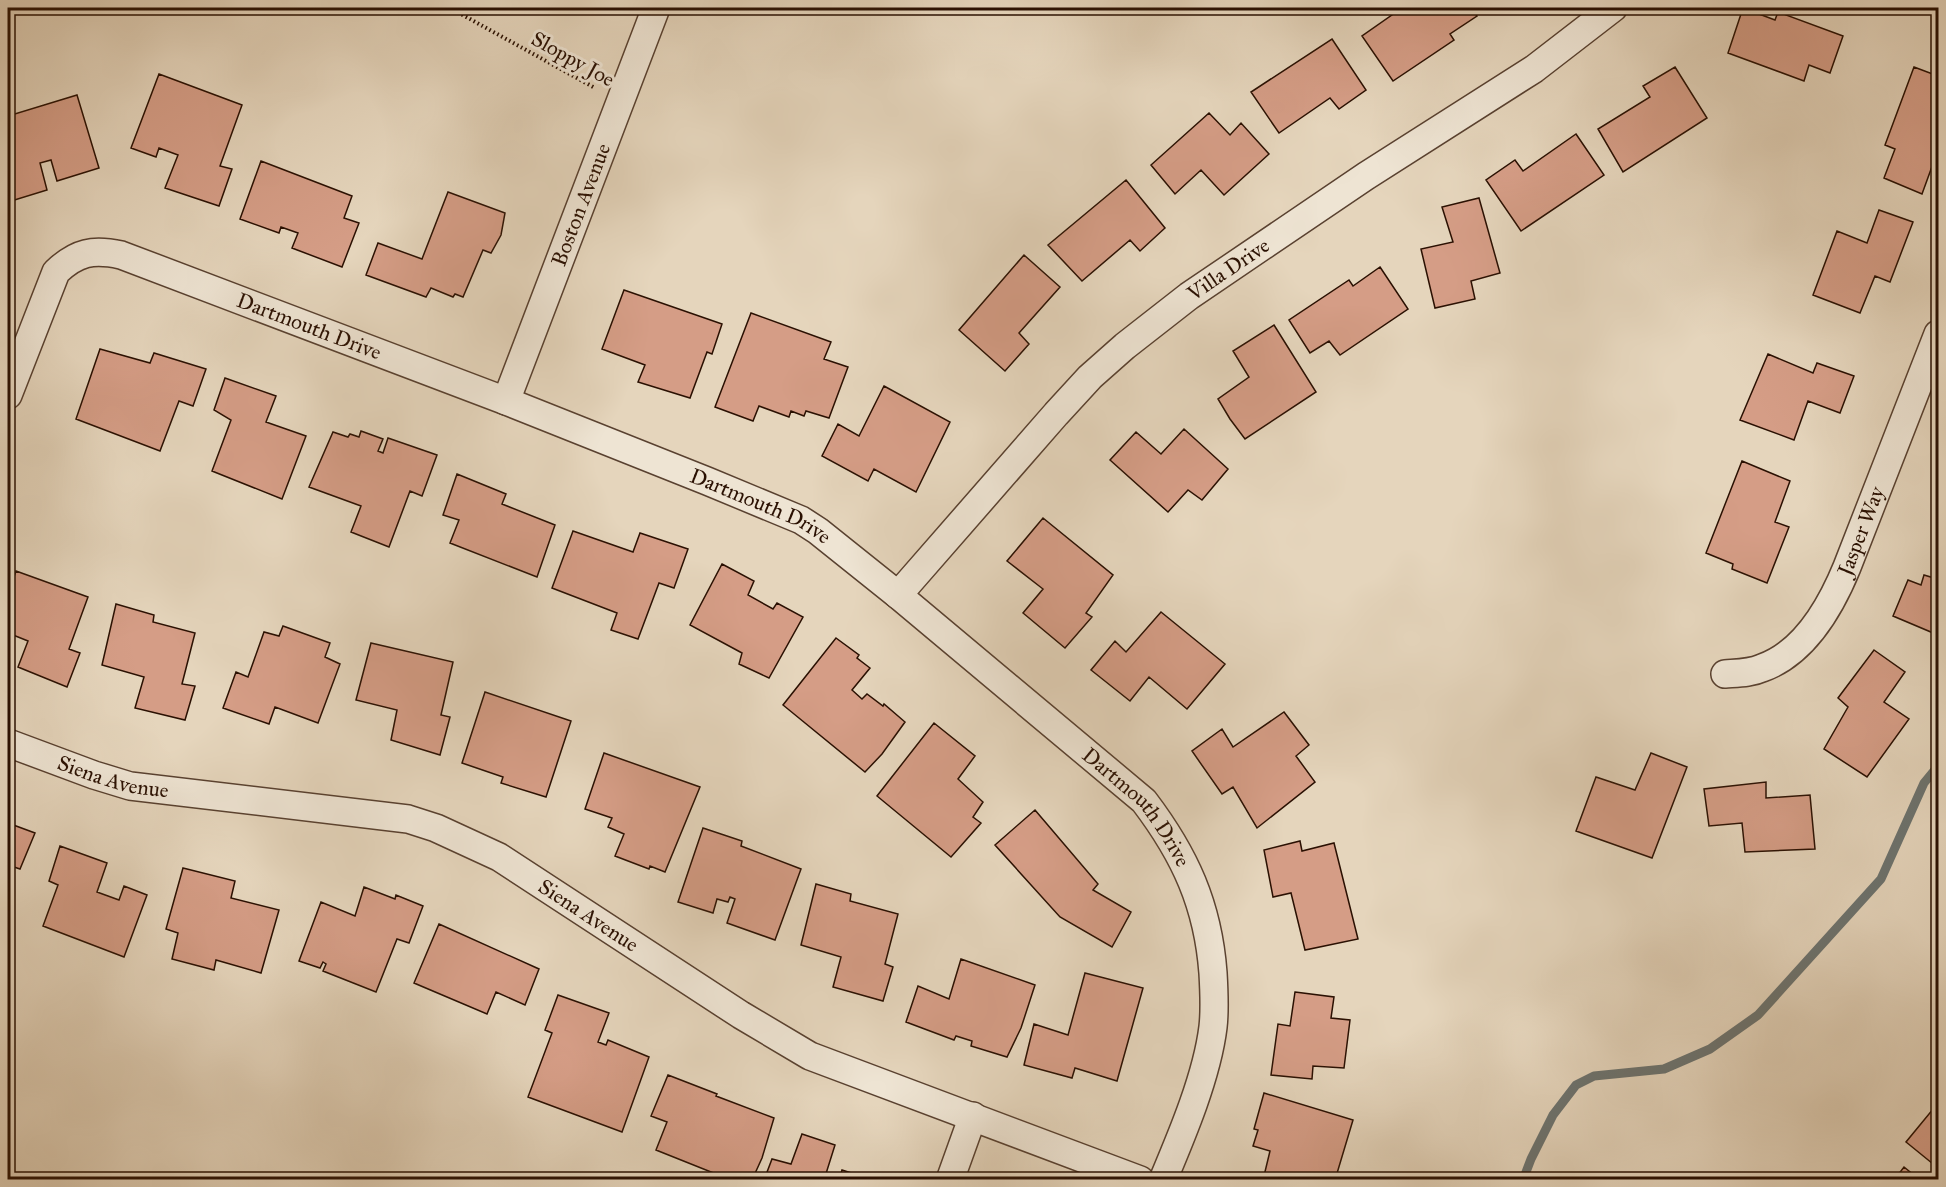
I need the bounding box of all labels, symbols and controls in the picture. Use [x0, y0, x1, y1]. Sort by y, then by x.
street label: Sloppy Joe [527, 26, 619, 93]
street label: Boston Avenue [546, 139, 616, 270]
street label: Villa Drive [1181, 232, 1275, 307]
street label: Dartmouth Drive [233, 287, 385, 366]
street label: Dartmouth Drive [686, 463, 837, 550]
street label: Jasper Way [1831, 482, 1891, 582]
street label: Dartmouth Drive [1077, 742, 1196, 871]
street label: Siena Avenue [54, 750, 170, 804]
street label: Siena Avenue [533, 873, 644, 958]

